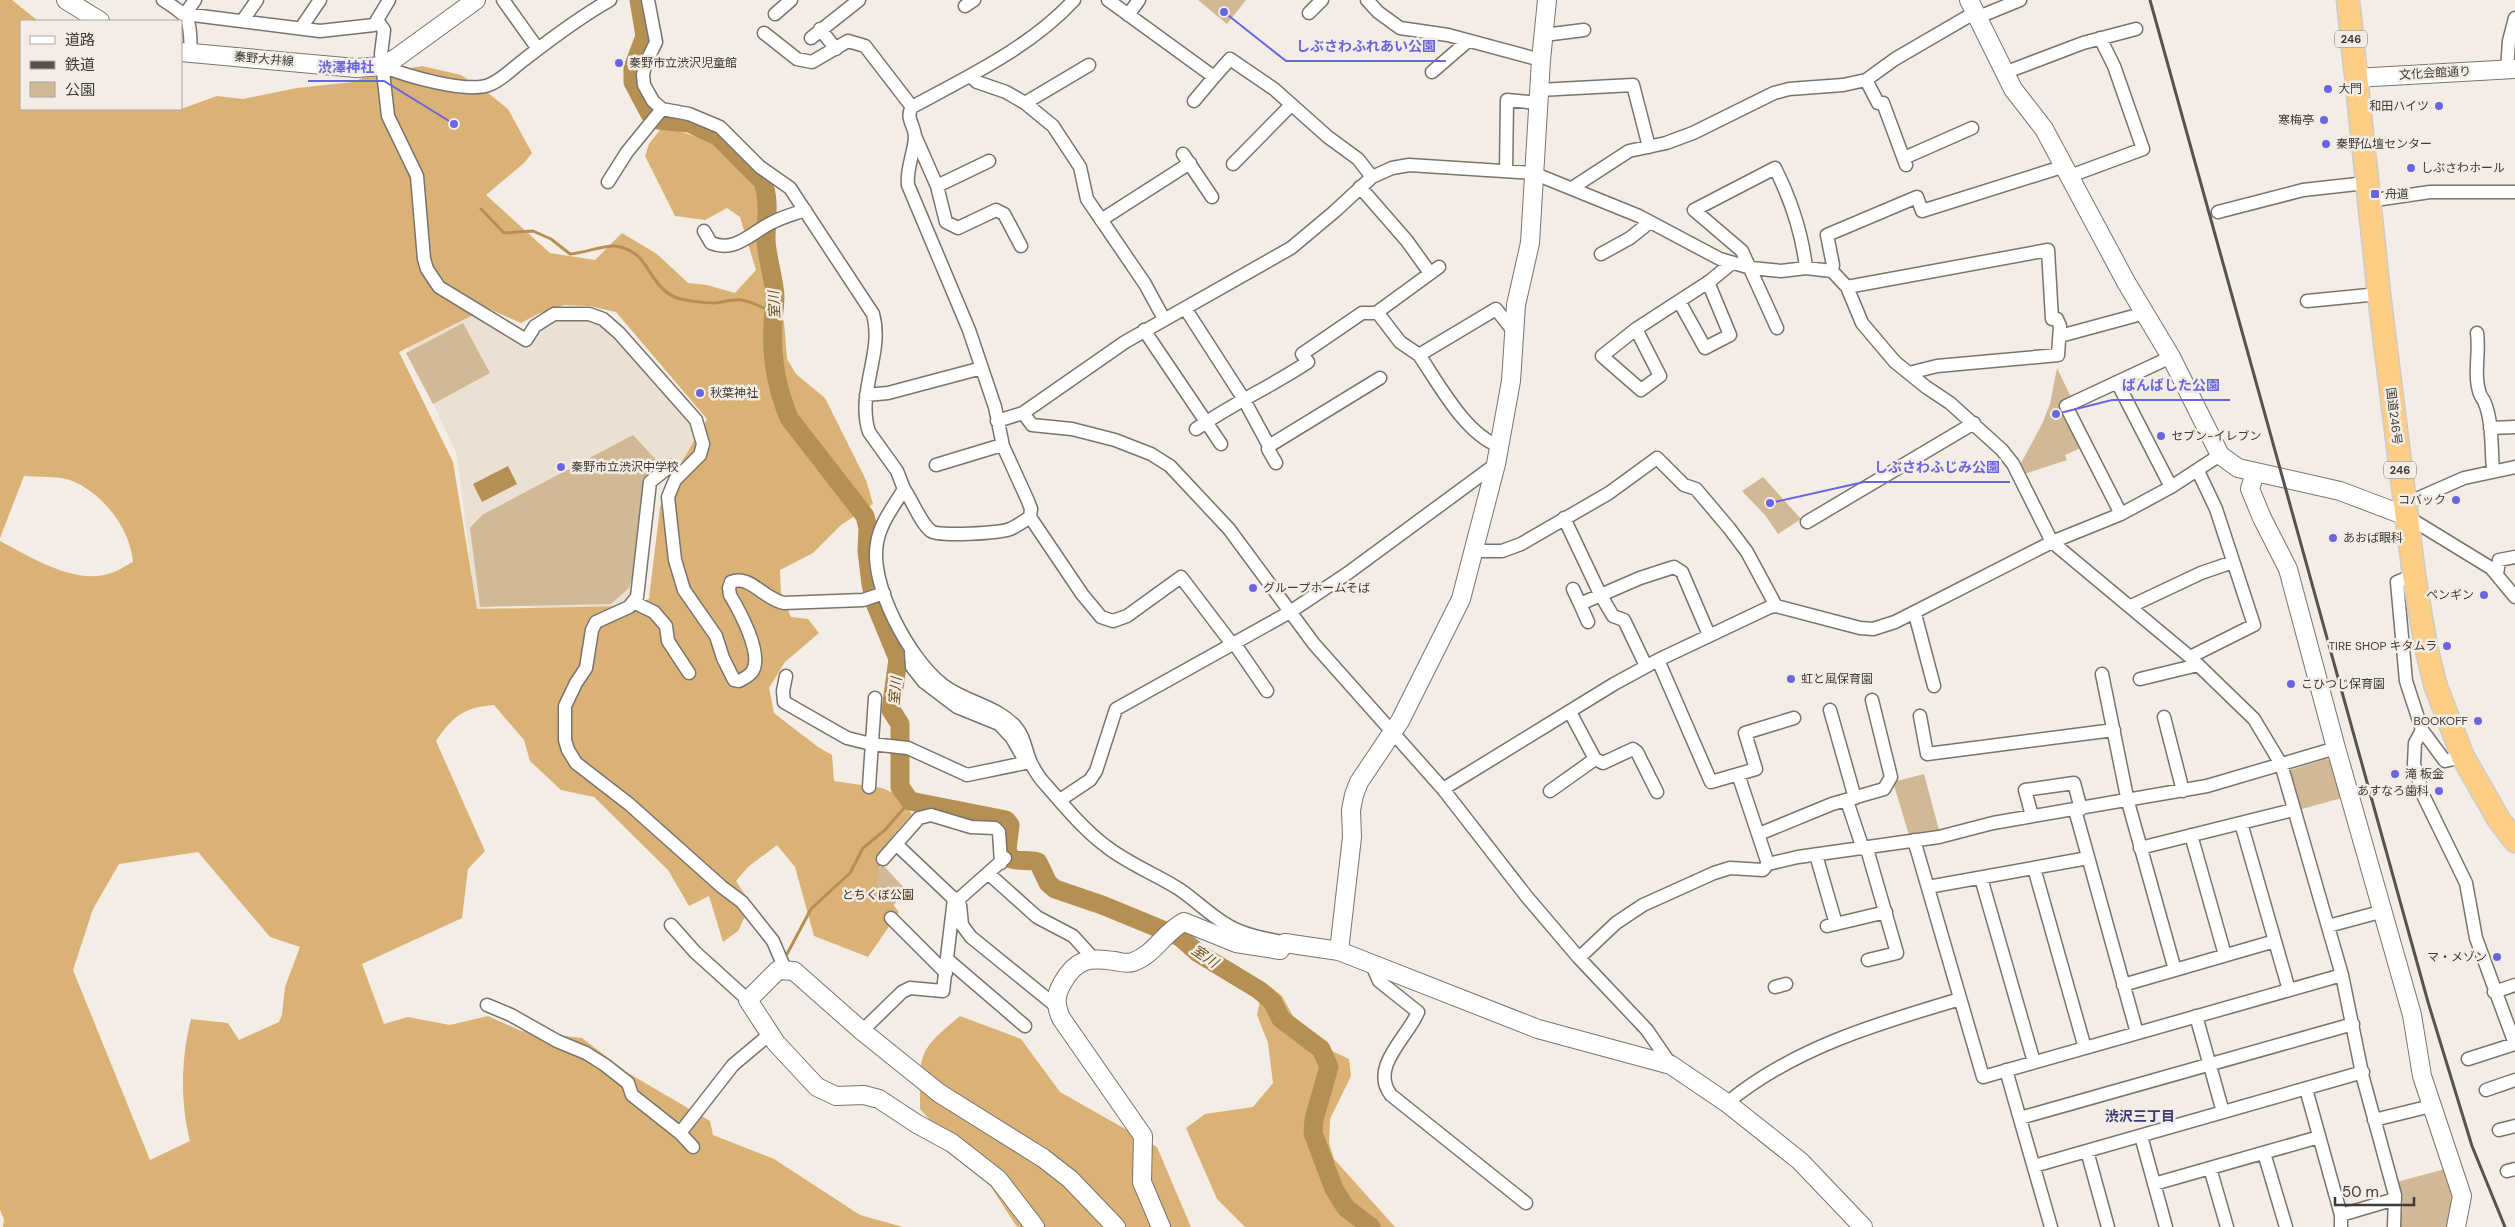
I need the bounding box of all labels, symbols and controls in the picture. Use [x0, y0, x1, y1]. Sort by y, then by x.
legend [20, 20, 182, 110]
text: 道路 [65, 30, 95, 50]
road number: 246 [2335, 30, 2367, 48]
callout: しぶさわふれあい公園 [1286, 32, 1446, 61]
text: しぶさわふれあい公園 [1296, 37, 1436, 55]
street label: 秦野大井線 [233, 48, 295, 70]
callout: 渋澤神社 [308, 52, 384, 81]
text: 鉄道 [65, 55, 95, 75]
place label: 秦野市立渋沢児童館 [629, 55, 737, 71]
marker: 秦野市立渋沢児童館 [613, 57, 625, 69]
text: 渋澤神社 [318, 58, 374, 76]
street label: 文化会館通り [2399, 63, 2471, 83]
text: 公園 [65, 80, 95, 100]
place label: 大門 [2338, 81, 2362, 97]
marker: 大門 [2322, 83, 2334, 95]
place label: 和田ハイツ [2369, 98, 2429, 114]
marker: 和田ハイツ [2433, 100, 2445, 112]
place label: 寒梅亭 [2278, 112, 2314, 128]
marker: 寒梅亭 [2318, 114, 2330, 126]
place label: 秦野仏壇センター [2336, 136, 2432, 152]
marker: 秦野仏壇センター [2320, 138, 2332, 150]
place label: しぶさわホール [2421, 160, 2505, 176]
marker: しぶさわホール [2405, 162, 2417, 174]
place label: 舟道 [2385, 186, 2409, 202]
marker: 舟道 [2369, 188, 2381, 200]
water label: 室川 [764, 289, 784, 319]
callout: ばんばした公園 [2112, 371, 2230, 400]
text: ばんばした公園 [2122, 376, 2220, 394]
place label: 秋葉神社 [710, 385, 758, 401]
street label: 国道246号 [2383, 386, 2405, 446]
marker: 秋葉神社 [694, 387, 706, 399]
place label: セブン-イレブン [2171, 428, 2262, 444]
marker: セブン-イレブン [2155, 430, 2167, 442]
callout: しぶさわふじみ公園 [1864, 453, 2010, 482]
text: しぶさわふじみ公園 [1874, 458, 2000, 476]
place label: 秦野市立渋沢中学校 [571, 459, 679, 475]
marker: 秦野市立渋沢中学校 [555, 461, 567, 473]
road number: 246 [2384, 462, 2416, 478]
place label: コバック [2398, 492, 2446, 508]
marker: コバック [2450, 494, 2462, 506]
place label: あおば眼科 [2343, 530, 2403, 546]
marker: あおば眼科 [2327, 532, 2339, 544]
place label: グループホームそば [1263, 580, 1370, 596]
marker: グループホームそば [1247, 582, 1259, 594]
place label: ペンギン [2426, 587, 2474, 603]
marker: ペンギン [2478, 589, 2490, 601]
place label: TIRE SHOP キタムラ [2328, 638, 2437, 654]
marker: TIRE SHOP キタムラ [2441, 640, 2453, 652]
place label: 虹と風保育園 [1801, 671, 1873, 687]
marker: 虹と風保育園 [1785, 673, 1797, 685]
water label: 室川 [885, 674, 905, 706]
place label: こひつじ保育園 [2301, 676, 2385, 692]
marker: こひつじ保育園 [2285, 678, 2297, 690]
place label: BOOKOFF [2414, 713, 2469, 729]
marker: BOOKOFF [2472, 715, 2484, 727]
place label: 滝 板金 [2405, 766, 2444, 782]
marker: 滝 板金 [2389, 768, 2401, 780]
place label: あすなろ歯科 [2357, 783, 2429, 799]
marker: あすなろ歯科 [2433, 785, 2445, 797]
park label: とちくぼ公園 [842, 887, 914, 903]
water label: 室川 [1188, 941, 1223, 972]
place label: マ・メゾン [2427, 949, 2487, 965]
marker: マ・メゾン [2491, 951, 2503, 963]
district label: 渋沢三丁目 [2105, 1107, 2175, 1125]
scale bar [2335, 1174, 2414, 1206]
text: 50 m [2342, 1182, 2379, 1202]

